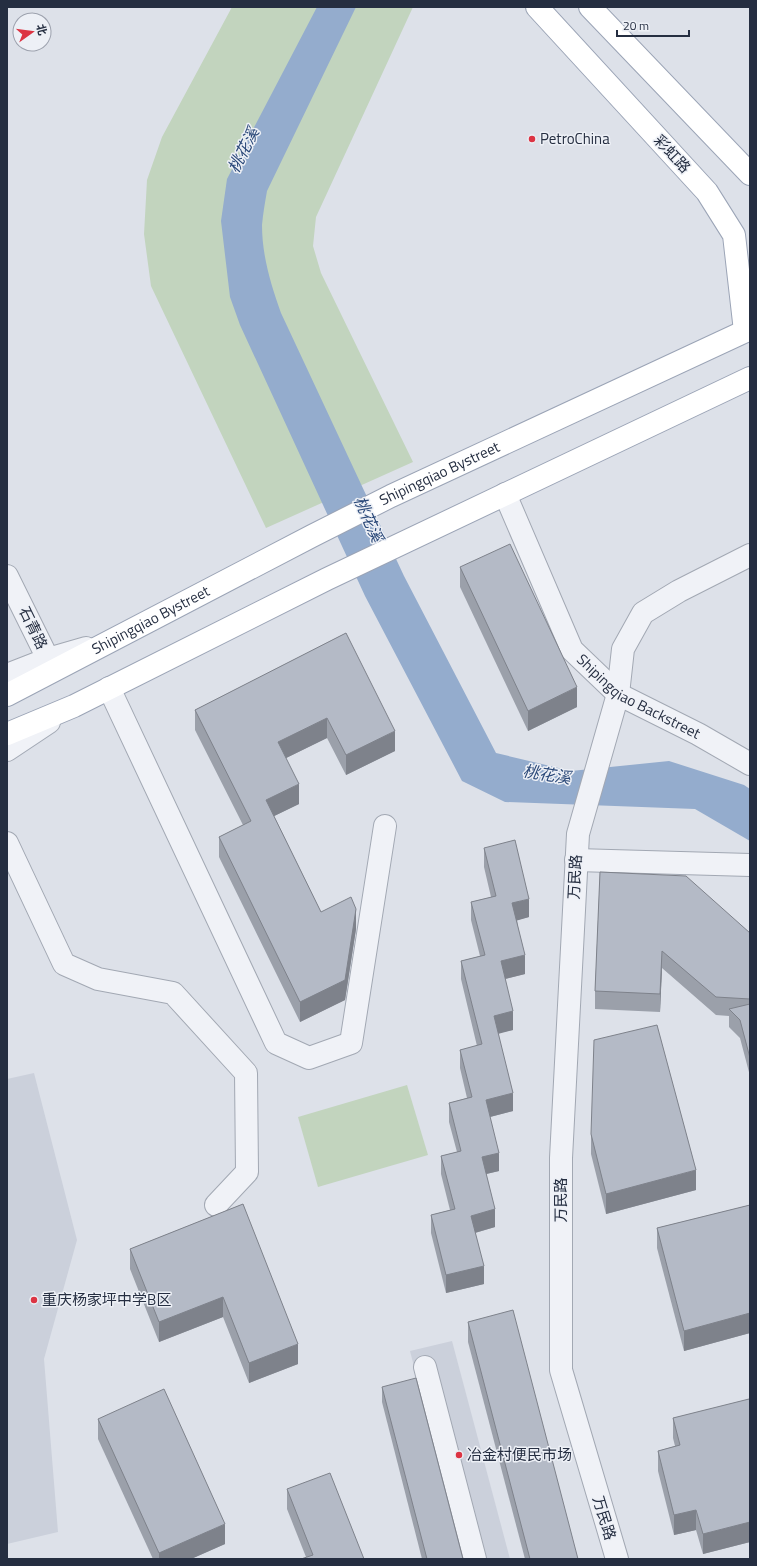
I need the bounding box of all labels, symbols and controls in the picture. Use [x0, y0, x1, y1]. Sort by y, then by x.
north arrow [12, 12, 52, 52]
scale bar [617, 12, 689, 38]
text: 20 m [623, 16, 649, 35]
text: 北 [33, 22, 51, 37]
water label: 桃花溪 [221, 121, 265, 177]
place label: PetroChina [540, 127, 610, 150]
street label: 彩虹路 [649, 129, 696, 178]
marker: PetroChina [527, 134, 537, 144]
street label: Shipingqiao Bystreet [375, 435, 504, 511]
water label: 桃花溪 [348, 492, 391, 548]
street label: Shipingqiao Bystreet [87, 579, 214, 660]
street label: 石青路 [13, 603, 54, 653]
street label: Shipingqiao Backstreet [572, 648, 705, 745]
water label: 桃花溪 [521, 758, 575, 790]
street label: 万民路 [562, 854, 587, 900]
street label: 万民路 [549, 1177, 572, 1223]
place label: 重庆杨家坪中学B区 [42, 1288, 171, 1311]
marker: 重庆杨家坪中学B区 [29, 1295, 39, 1305]
place label: 冶金村便民市场 [467, 1443, 572, 1466]
marker: 冶金村便民市场 [454, 1450, 464, 1460]
street label: 万民路 [587, 1493, 622, 1543]

